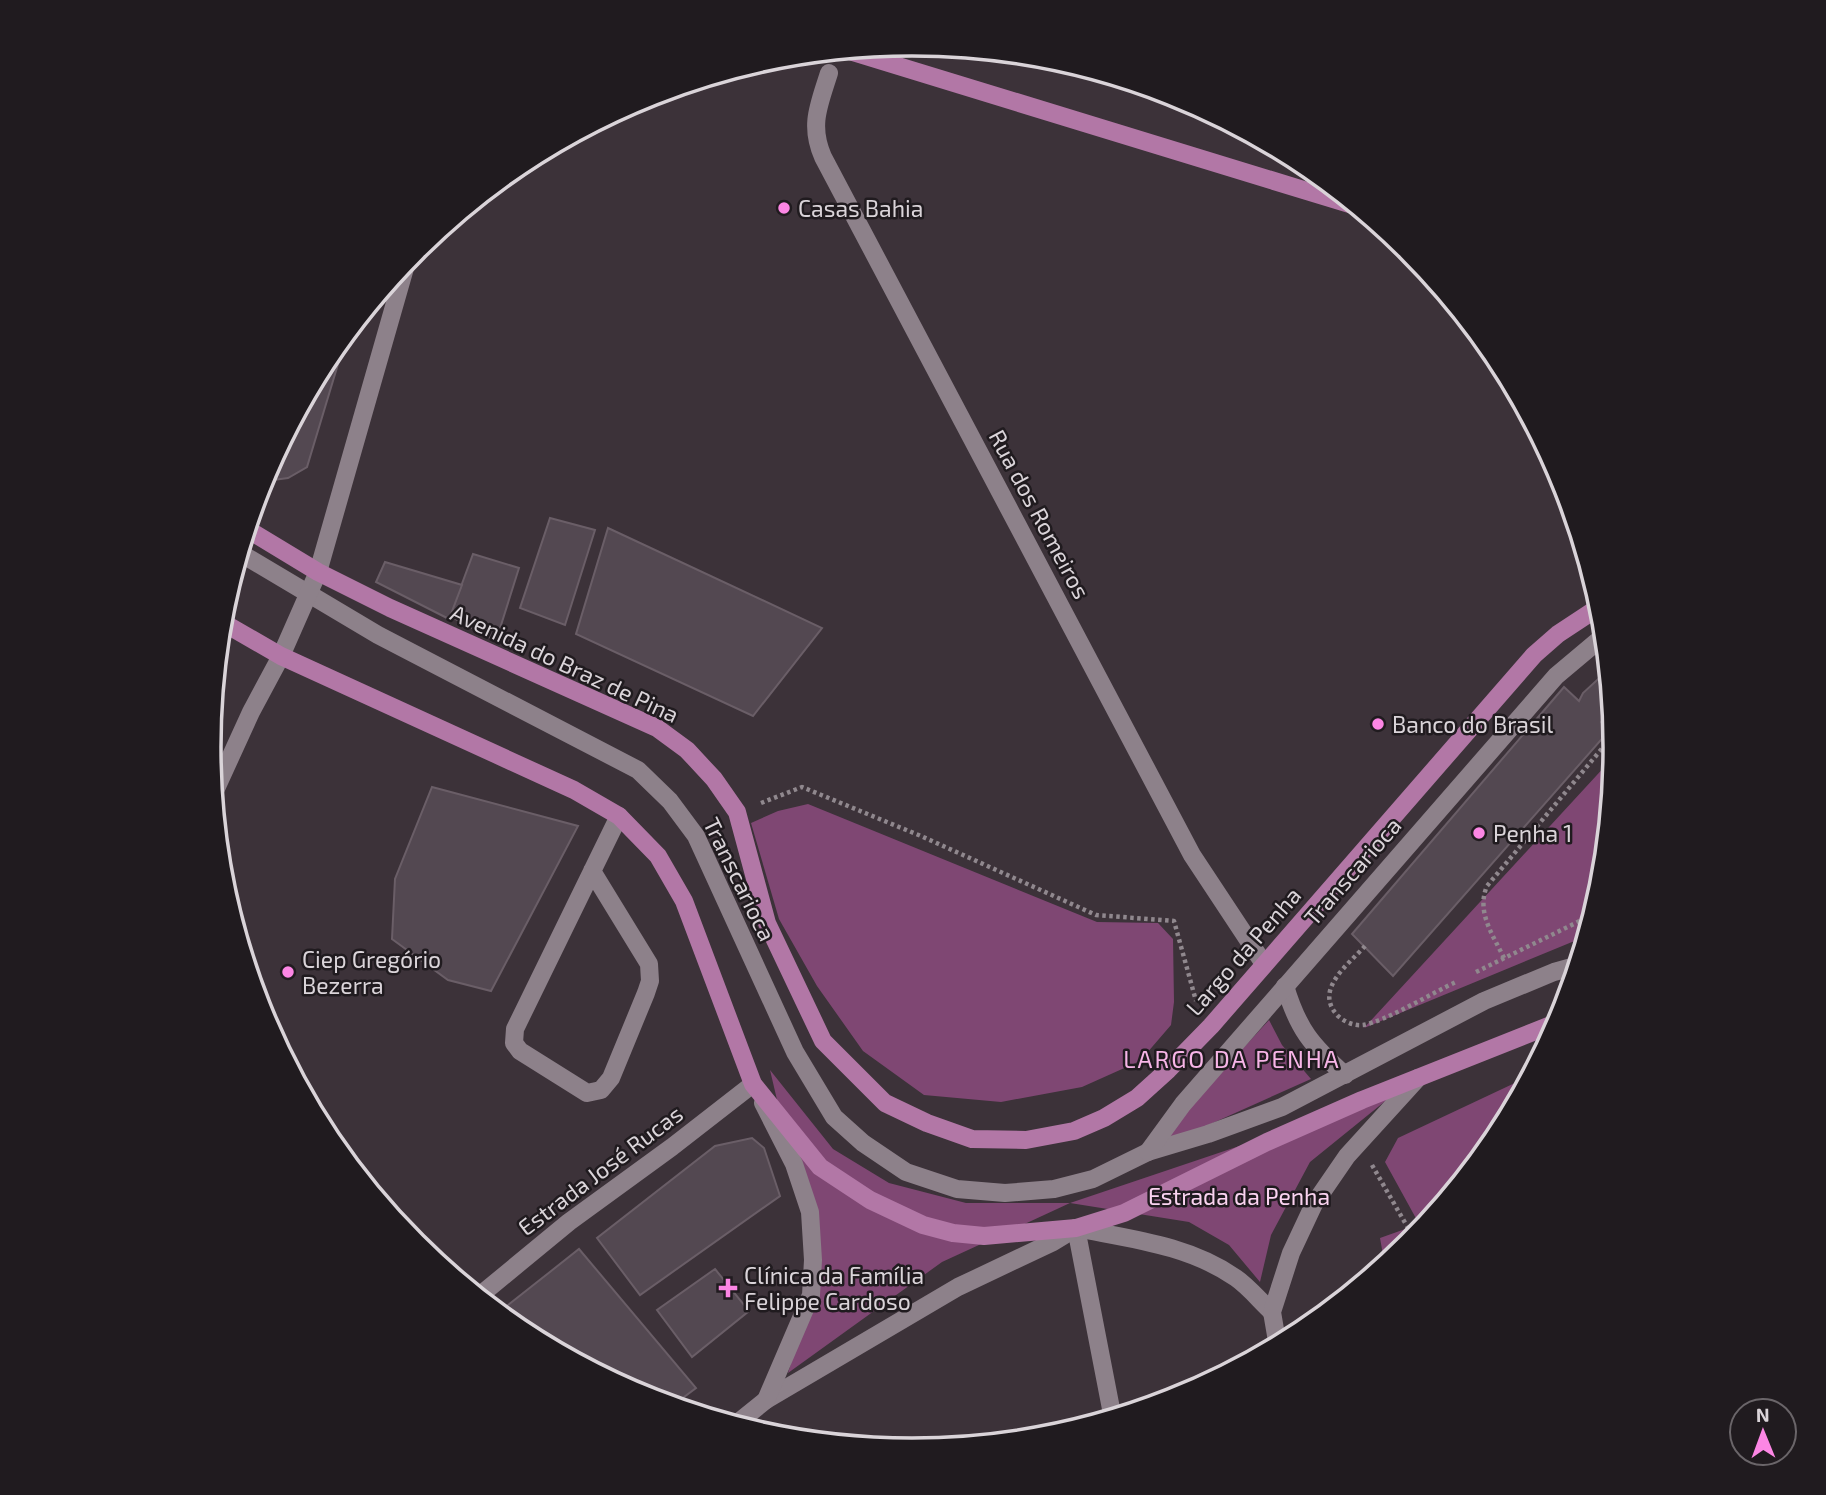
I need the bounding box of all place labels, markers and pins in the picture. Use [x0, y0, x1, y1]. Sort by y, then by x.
place label: Casas Bahia [798, 194, 923, 222]
marker: Casas Bahia [776, 200, 792, 216]
place label: Banco do Brasil [1392, 710, 1553, 738]
marker: Banco do Brasil [1370, 716, 1386, 732]
place label: Penha 1 [1493, 819, 1572, 847]
marker: Penha 1 [1471, 825, 1487, 841]
place label: Ciep Gregório Bezerra [302, 945, 441, 999]
marker: Ciep Gregório Bezerra [280, 964, 296, 980]
place label: Clínica da Família Felippe Cardoso [744, 1261, 924, 1315]
marker: Clínica da Família Felippe Cardoso [718, 1278, 738, 1298]

